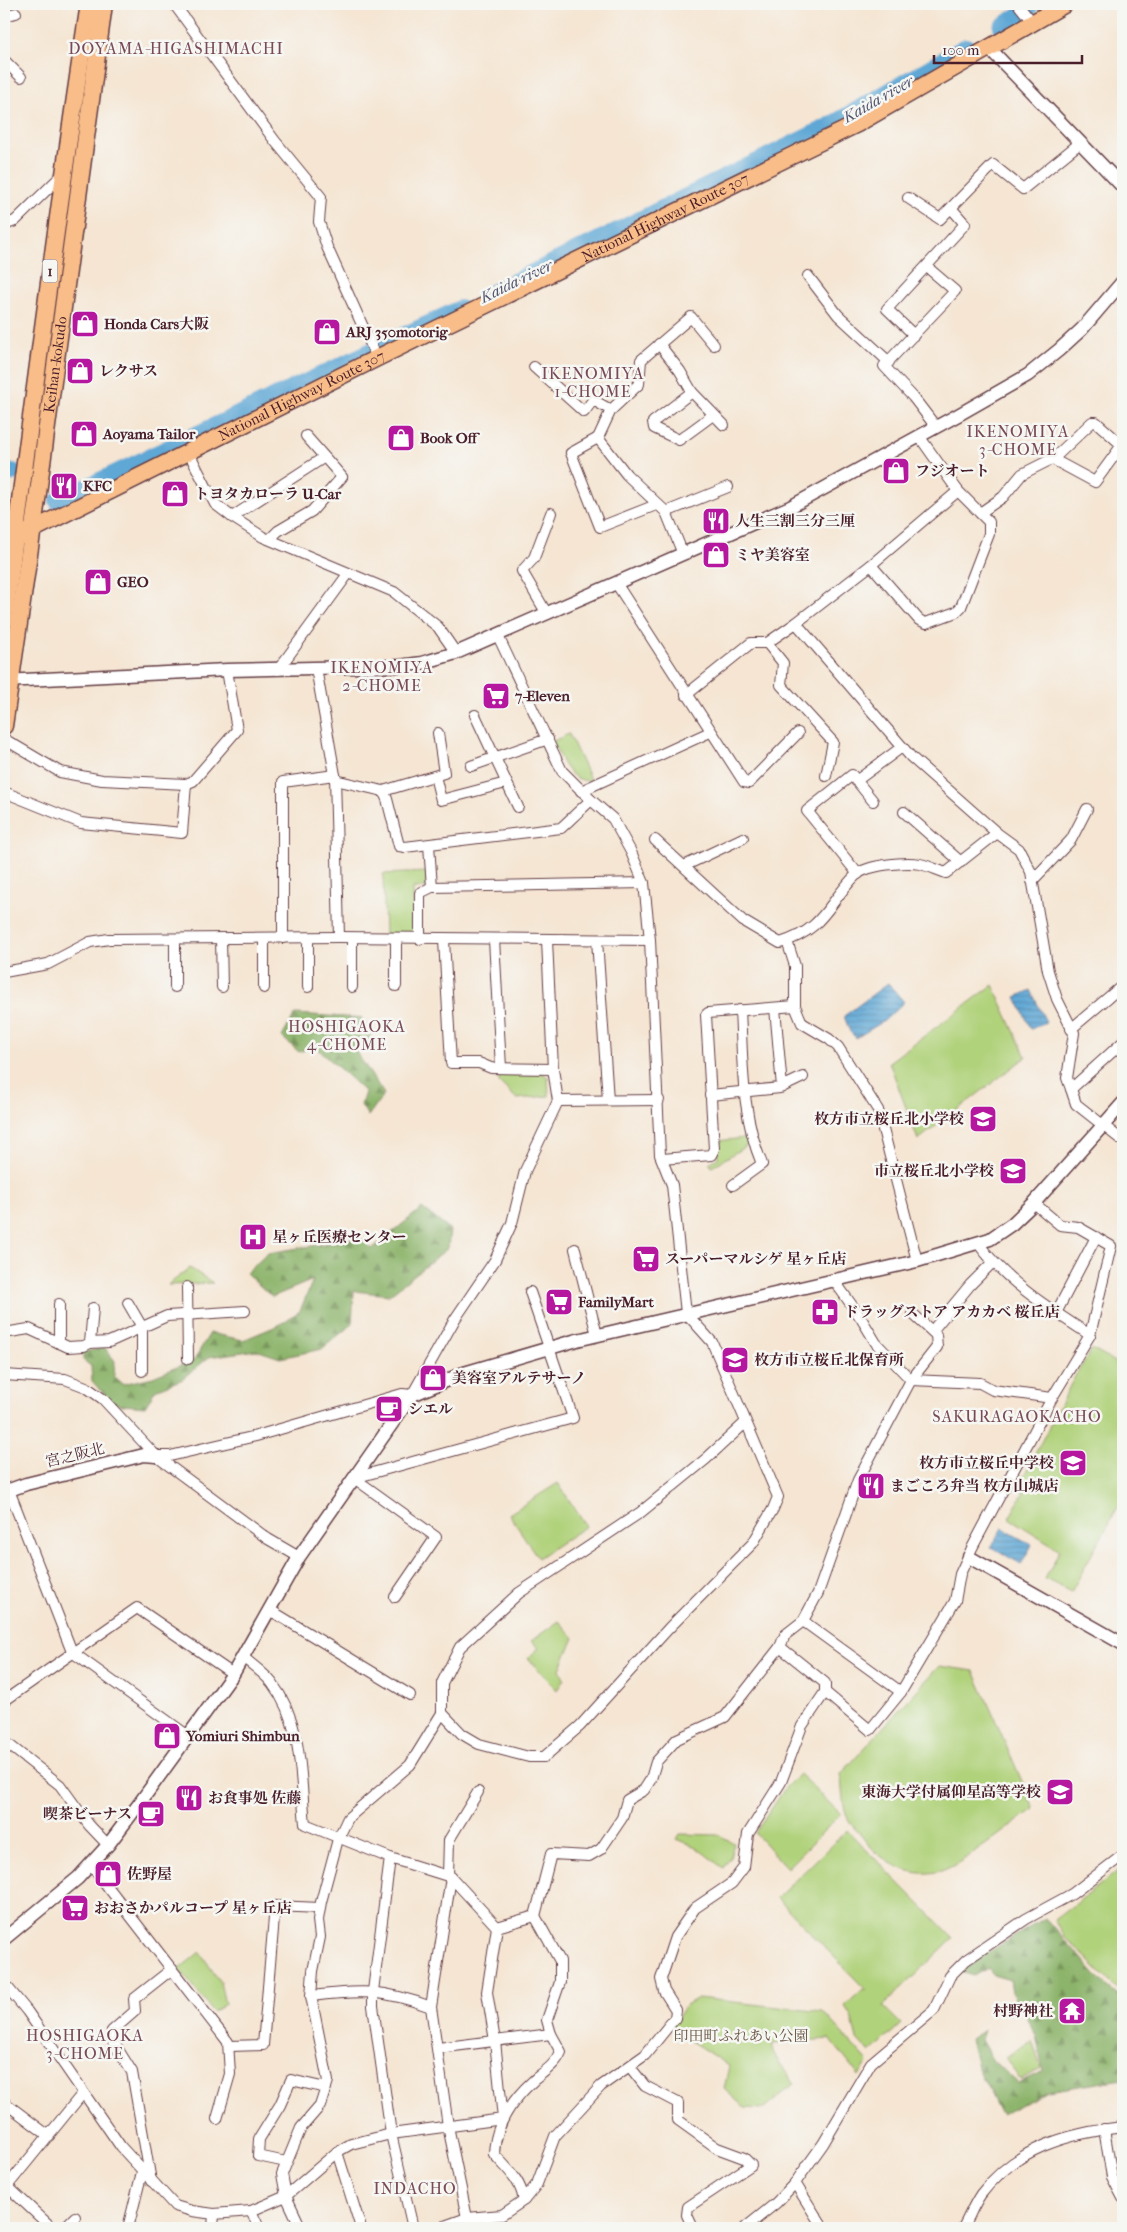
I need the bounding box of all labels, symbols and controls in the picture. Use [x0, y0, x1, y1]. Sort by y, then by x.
scale bar [934, 32, 1082, 64]
district label: DOYAMA-HIGASHIMACHI [68, 39, 284, 58]
text: 100 m [942, 41, 980, 59]
water label: Kaida river [838, 70, 918, 127]
street label: National Highway Route 307 [579, 169, 752, 266]
water label: Kaida river [476, 254, 557, 307]
road number: 1 [42, 260, 58, 282]
shop icon: Honda Cars大阪 [70, 309, 100, 339]
street label: Keihan-kokudo [40, 315, 71, 414]
place label: Honda Cars大阪 [104, 315, 209, 333]
shop icon: ARJ 350motorig [312, 317, 342, 347]
place label: ARJ 350motorig [345, 323, 449, 341]
street label: National Highway Route 307 [215, 347, 388, 445]
shop icon: レクサス [65, 356, 95, 386]
place label: レクサス [99, 362, 158, 380]
district label: IKENOMIYA 1-CHOME [542, 364, 645, 401]
shop icon: Aoyama Tailor [69, 419, 99, 449]
district label: IKENOMIYA 3-CHOME [967, 422, 1070, 459]
shop icon: Book Off [386, 423, 416, 453]
place label: Aoyama Tailor [102, 425, 196, 443]
place label: Book Off [420, 429, 481, 447]
shop icon: フジオート [881, 456, 911, 486]
place label: フジオート [915, 462, 989, 480]
restaurant icon: KFC [49, 471, 79, 501]
place label: KFC [83, 477, 112, 495]
shop icon: トヨタカローラ U-Car [160, 479, 190, 509]
place label: トヨタカローラ U-Car [194, 485, 342, 503]
restaurant icon: 人生三割三分三厘 [701, 506, 731, 536]
place label: 人生三割三分三厘 [735, 512, 855, 530]
shop icon: ミヤ美容室 [701, 540, 731, 570]
place label: ミヤ美容室 [735, 546, 810, 564]
shop icon: GEO [83, 567, 113, 597]
place label: GEO [117, 573, 149, 591]
district label: IKENOMIYA 2-CHOME [331, 658, 434, 695]
supermarket icon: 7-Eleven [481, 681, 511, 711]
place label: 7-Eleven [514, 687, 570, 705]
district label: HOSHIGAOKA 4-CHOME [288, 1017, 406, 1054]
school or university icon: 枚方市立桜丘北小学校 [968, 1104, 998, 1134]
place label: 枚方市立桜丘北小学校 [814, 1110, 964, 1128]
school or university icon: 市立桜丘北小学校 [998, 1156, 1028, 1186]
place label: 市立桜丘北小学校 [874, 1162, 994, 1180]
hospital icon: 星ヶ丘医療センター [238, 1222, 268, 1252]
place label: 星ヶ丘医療センター [272, 1228, 406, 1246]
supermarket icon: スーパーマルシゲ 星ヶ丘店 [631, 1244, 661, 1274]
place label: スーパーマルシゲ 星ヶ丘店 [665, 1250, 846, 1268]
supermarket icon: FamilyMart [544, 1287, 574, 1317]
place label: FamilyMart [577, 1293, 654, 1311]
pharmacy icon: ドラッグストア アカカベ 桜丘店 [810, 1297, 840, 1327]
place label: ドラッグストア アカカベ 桜丘店 [844, 1303, 1059, 1321]
school or university icon: 枚方市立桜丘北保育所 [720, 1345, 750, 1375]
place label: 枚方市立桜丘北保育所 [754, 1351, 904, 1369]
shop icon: 美容室アルテサーノ [418, 1363, 448, 1393]
place label: 美容室アルテサーノ [452, 1369, 586, 1387]
cafe icon: シエル [374, 1394, 404, 1424]
place label: シエル [408, 1400, 453, 1418]
district label: SAKURAGAOKACHO [932, 1407, 1102, 1426]
street label: 宮之阪北 [44, 1439, 106, 1471]
school or university icon: 枚方市立桜丘中学校 [1058, 1448, 1088, 1478]
place label: 枚方市立桜丘中学校 [919, 1454, 1054, 1472]
restaurant icon: まごころ弁当 枚方山城店 [856, 1471, 886, 1501]
place label: まごころ弁当 枚方山城店 [890, 1477, 1058, 1495]
shop icon: Yomiuri Shimbun [152, 1721, 182, 1751]
place label: Yomiuri Shimbun [185, 1727, 300, 1745]
school or university icon: 東海大学付属仰星高等学校 [1045, 1777, 1075, 1807]
restaurant icon: お食事処 佐藤 [174, 1783, 204, 1813]
place label: 東海大学付属仰星高等学校 [861, 1783, 1041, 1801]
place label: お食事処 佐藤 [208, 1789, 301, 1807]
cafe icon: 喫茶ビーナス [136, 1799, 166, 1829]
place label: 喫茶ビーナス [43, 1805, 132, 1823]
shop icon: 佐野屋 [93, 1859, 123, 1889]
place label: 佐野屋 [127, 1865, 172, 1883]
supermarket icon: おおさかパルコープ 星ヶ丘店 [60, 1893, 90, 1923]
place label: おおさかパルコープ 星ヶ丘店 [94, 1899, 291, 1917]
temple icon: 村野神社 [1057, 1996, 1087, 2026]
place label: 村野神社 [993, 2002, 1053, 2020]
district label: HOSHIGAOKA 3-CHOME [26, 2026, 144, 2063]
park label: 印田町ふれあい公園 [673, 2027, 809, 2045]
district label: INDACHO [373, 2179, 457, 2198]

